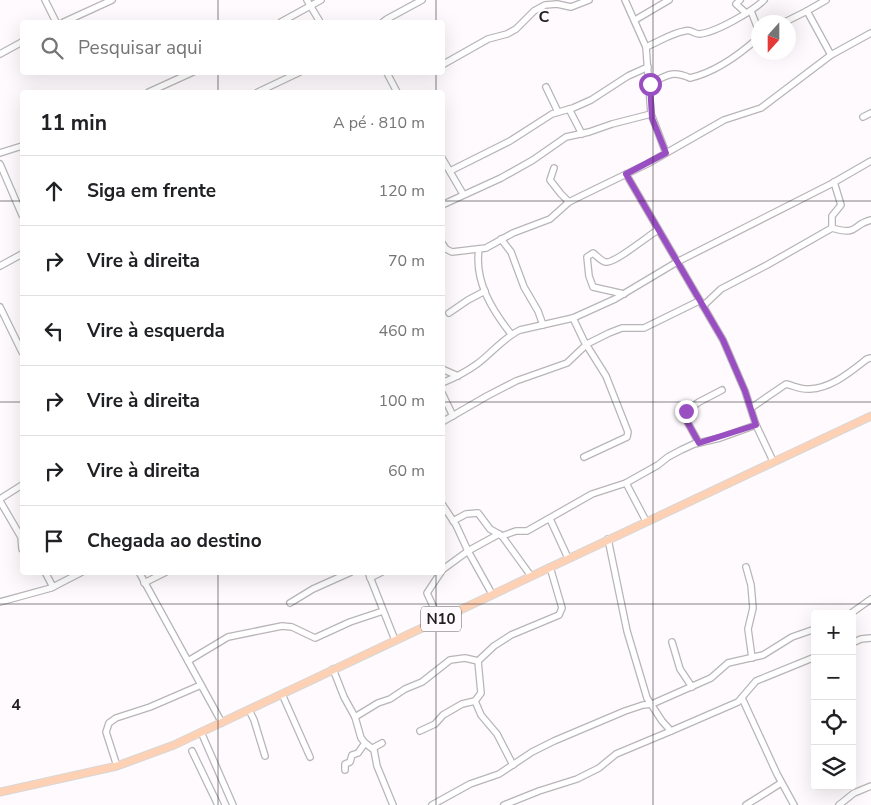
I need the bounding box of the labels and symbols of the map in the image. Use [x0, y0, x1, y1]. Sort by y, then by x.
text: C [539, 6, 550, 28]
north arrow [751, 15, 796, 60]
route start [639, 73, 662, 96]
route end [675, 400, 698, 423]
road number: N10 [421, 606, 461, 632]
text: 4 [11, 694, 21, 716]

